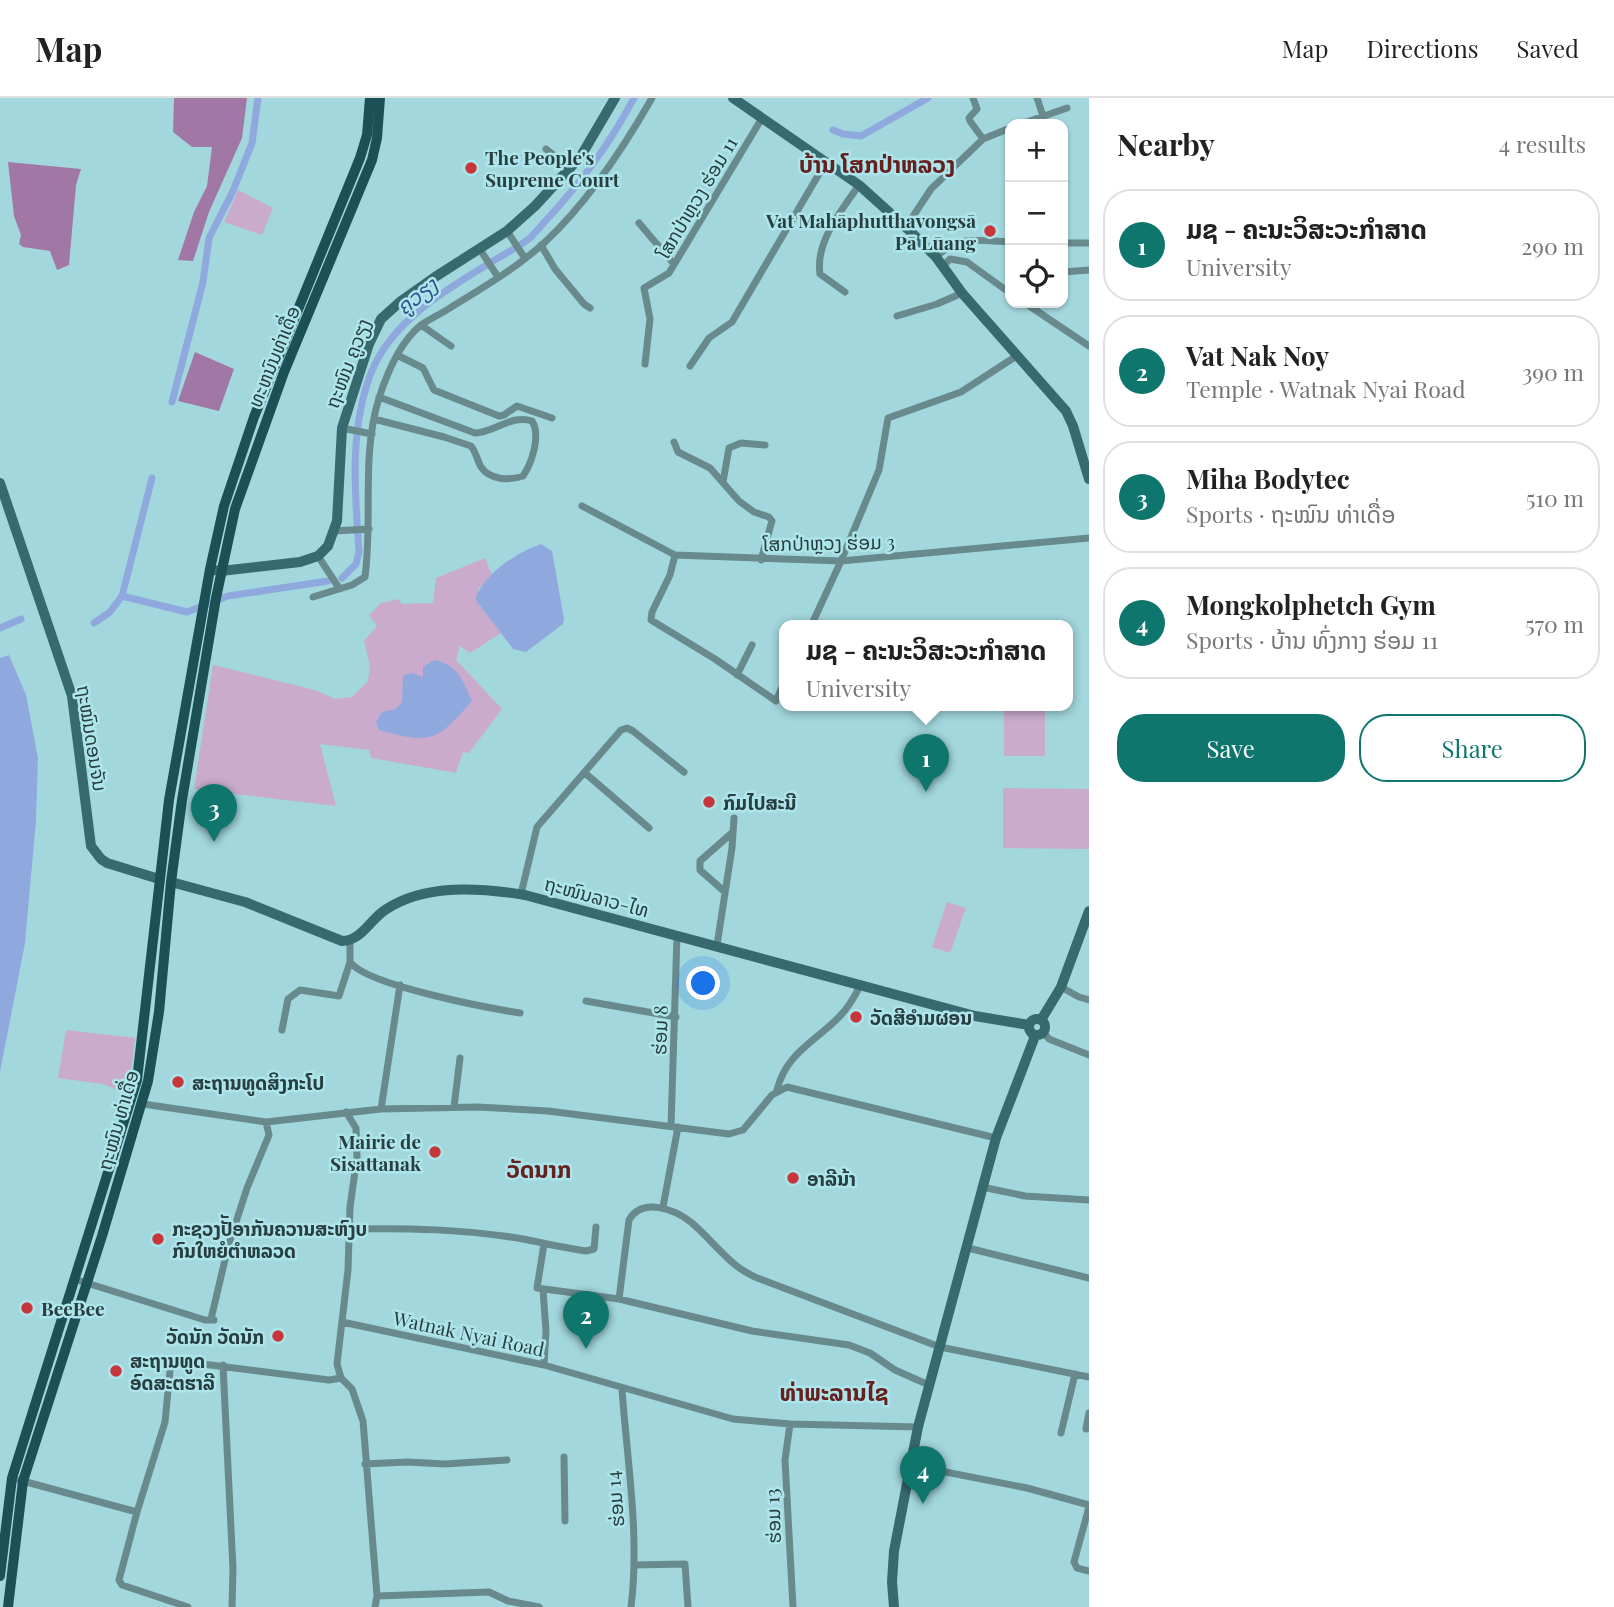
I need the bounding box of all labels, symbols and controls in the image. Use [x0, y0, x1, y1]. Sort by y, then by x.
text: Map [35, 26, 102, 70]
text: Map [1282, 32, 1328, 64]
text: Directions [1366, 32, 1479, 64]
text: Saved [1517, 32, 1579, 64]
map controls [1005, 119, 1068, 308]
button: + [1005, 119, 1068, 182]
text: Nearby [1117, 124, 1215, 164]
text: 4 results [1499, 128, 1586, 159]
street label: ໂສກປ່າຫຼວງ ຮ່ອມ 11 [649, 131, 743, 263]
place label: The People's Supreme Court [485, 144, 620, 192]
district label: ບ້ານ ໂສກປ່າຫລວງ [799, 148, 955, 179]
marker: The People's Supreme Court [463, 160, 479, 176]
button: − [1005, 182, 1068, 245]
place label: Vat Mahāphutthavongsā Pā Lūang [765, 207, 976, 255]
text: ມຊ - ຄະນະວິສະວະກຳສາດ [1186, 211, 1427, 246]
marker: Vat Mahāphutthavongsā Pā Lūang [982, 223, 998, 239]
text: 1 [1138, 230, 1146, 261]
text: 290 m [1521, 230, 1584, 261]
button: locate [1005, 245, 1068, 308]
text: University [1186, 251, 1291, 282]
water label: ຄູວຽງ [390, 269, 444, 321]
street label: ທະຫນົນທ່າເດື່ອ [241, 301, 305, 411]
street label: ຖະໜົນ ຄູວຽງ [318, 314, 377, 412]
text: Vat Nak Noy [1186, 338, 1329, 373]
text: 2 [1136, 356, 1148, 387]
text: 390 m [1522, 356, 1584, 387]
text: Temple · Watnak Nyai Road [1186, 373, 1466, 404]
text: Miha Bodytec [1186, 461, 1350, 496]
text: 3 [1136, 482, 1148, 513]
text: 510 m [1526, 482, 1584, 513]
text: Sports · ຖະໝົນ ທ່າເດື່ອ [1186, 498, 1395, 529]
street label: ໂສກປ່າຫຼວງ ຮ່ອມ 3 [762, 528, 895, 556]
text: Mongkolphetch Gym [1186, 587, 1436, 622]
text: 4 [1136, 608, 1148, 639]
text: 570 m [1525, 608, 1584, 639]
popup [779, 620, 1073, 711]
text: Sports · ບ້ານ ທົ່ງກາງ ຮ່ອມ 11 [1186, 624, 1438, 655]
text: ມຊ - ຄະນະວິສະວະກຳສາດ [806, 632, 1046, 667]
text: University [806, 672, 911, 703]
street label: ຖະໝົນດອນຈັນ [72, 683, 114, 793]
button: Save [1117, 714, 1345, 782]
button: Share [1359, 714, 1586, 782]
pin: 1 [903, 734, 949, 792]
pin: 3 [191, 784, 237, 842]
place label: ກົມໄປສະນີ [723, 789, 796, 815]
marker: ກົມໄປສະນີ [701, 794, 717, 810]
street label: ຖະໜົນລາວ-ໄທ [542, 870, 652, 922]
your location [686, 966, 720, 1000]
place label: ວັດສີອຳມຜອນ [870, 1004, 972, 1030]
street label: ຮ່ອມ 8 [645, 1005, 673, 1055]
marker: ວັດສີອຳມຜອນ [848, 1009, 864, 1025]
street label: ຖະໝົນ ທ່າເດື່ອ [90, 1067, 144, 1173]
place label: ສະຖານທູດສິງກະໂປ [192, 1069, 324, 1096]
marker: ສະຖານທູດສິງກະໂປ [170, 1074, 186, 1090]
place label: Mairie de Sisattanak [330, 1128, 422, 1176]
marker: Mairie de Sisattanak [427, 1144, 443, 1160]
district label: ວັດນາກ [507, 1153, 571, 1184]
place label: ອາລີນ້າ [807, 1165, 856, 1191]
marker: ອາລີນ້າ [785, 1170, 801, 1186]
place label: ກະຊວງປັັອາກັນຄວານສະຫົງບ ກົນໃຫຍໍຕຳຫລວດ [172, 1214, 367, 1263]
marker: ກະຊວງປັັອາກັນຄວານສະຫົງບ ກົນໃຫຍໍຕຳຫລວດ [150, 1231, 166, 1247]
pin: 2 [563, 1291, 609, 1349]
place label: BeeBee [41, 1295, 105, 1321]
marker: BeeBee [19, 1300, 35, 1316]
street label: Watnak Nyai Road [390, 1304, 547, 1362]
place label: ວັດນັກ ວັດນັກ [166, 1323, 264, 1349]
marker: ວັດນັກ ວັດນັກ [270, 1328, 286, 1344]
place label: ສະຖານທູດ ອົດສະຕຮາລີ [130, 1347, 215, 1395]
marker: ສະຖານທູດ ອົດສະຕຮາລີ [108, 1363, 124, 1379]
district label: ທ່າພະລານໄຊ [779, 1376, 889, 1407]
pin: 4 [900, 1446, 946, 1504]
street label: ຮ່ອມ 14 [599, 1470, 629, 1528]
street label: ຮ່ອມ 13 [758, 1488, 786, 1544]

